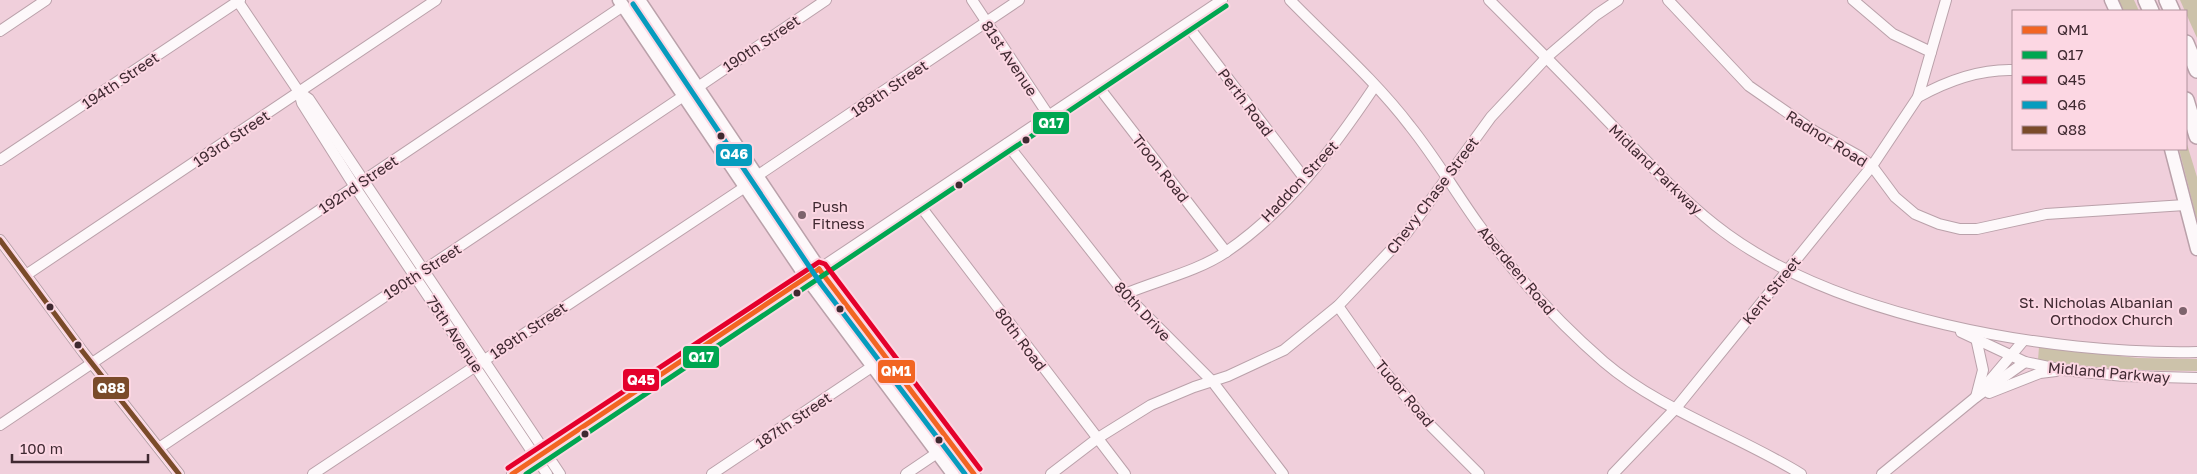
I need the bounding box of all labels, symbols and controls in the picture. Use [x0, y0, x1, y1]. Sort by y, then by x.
legend [2012, 10, 2187, 150]
street label: 190th Street [719, 11, 803, 75]
street label: 81st Avenue [978, 17, 1042, 99]
text: QM1 [2057, 20, 2088, 38]
text: Q17 [2057, 45, 2083, 63]
street label: 194th Street [78, 48, 162, 112]
street label: 189th Street [847, 56, 931, 120]
street label: Perth Road [1215, 65, 1277, 139]
text: Q45 [2057, 70, 2086, 88]
text: Q46 [2057, 95, 2086, 113]
street label: 193rd Street [189, 106, 273, 170]
street label: Radnor Road [1783, 106, 1871, 170]
line badge: Q17 [1032, 111, 1070, 135]
text: Q17 [1038, 114, 1064, 131]
street label: Midland Parkway [1606, 120, 1707, 218]
text: Q88 [2057, 120, 2086, 138]
street label: Troon Road [1129, 130, 1193, 206]
unlabelled marker [716, 131, 726, 141]
street label: Chevy Chase Street [1382, 133, 1482, 257]
unlabelled marker [1021, 135, 1031, 145]
street label: Haddon Street [1257, 137, 1341, 225]
line badge: Q46 [715, 143, 753, 167]
text: Q46 [720, 145, 748, 162]
street label: 192nd Street [315, 151, 401, 217]
unlabelled marker [954, 180, 964, 190]
place label: Push Fitness [812, 197, 865, 232]
marker: Push Fitness [796, 209, 808, 221]
street label: Aberdeen Road [1475, 222, 1559, 318]
street label: 190th Street [380, 239, 464, 303]
street label: Kent Street [1738, 252, 1804, 328]
street label: 80th Drive [1111, 278, 1175, 345]
unlabelled marker [792, 288, 802, 298]
street label: 75th Avenue [423, 292, 487, 376]
place label: St. Nicholas Albanian Orthodox Church [2019, 293, 2173, 328]
street label: 189th Street [486, 298, 570, 362]
unlabelled marker [45, 302, 55, 312]
unlabelled marker [835, 304, 845, 314]
street label: 80th Road [991, 304, 1051, 374]
marker: St. Nicholas Albanian Orthodox Church [2177, 305, 2189, 317]
unlabelled marker [73, 340, 83, 350]
line badge: Q17 [682, 345, 720, 369]
text: Q17 [688, 348, 714, 365]
street label: Tudor Road [1372, 356, 1438, 430]
street label: Midland Parkway [2047, 358, 2171, 386]
line badge: QM1 [877, 359, 916, 384]
text: QM1 [881, 362, 911, 379]
line badge: Q45 [622, 368, 660, 392]
text: Q45 [627, 371, 655, 388]
line badge: Q88 [92, 376, 130, 400]
text: Q88 [97, 379, 125, 396]
street label: 187th Street [752, 388, 834, 452]
unlabelled marker [580, 429, 590, 439]
scale bar [12, 432, 149, 464]
unlabelled marker [934, 435, 944, 445]
text: 100 m [20, 439, 63, 457]

